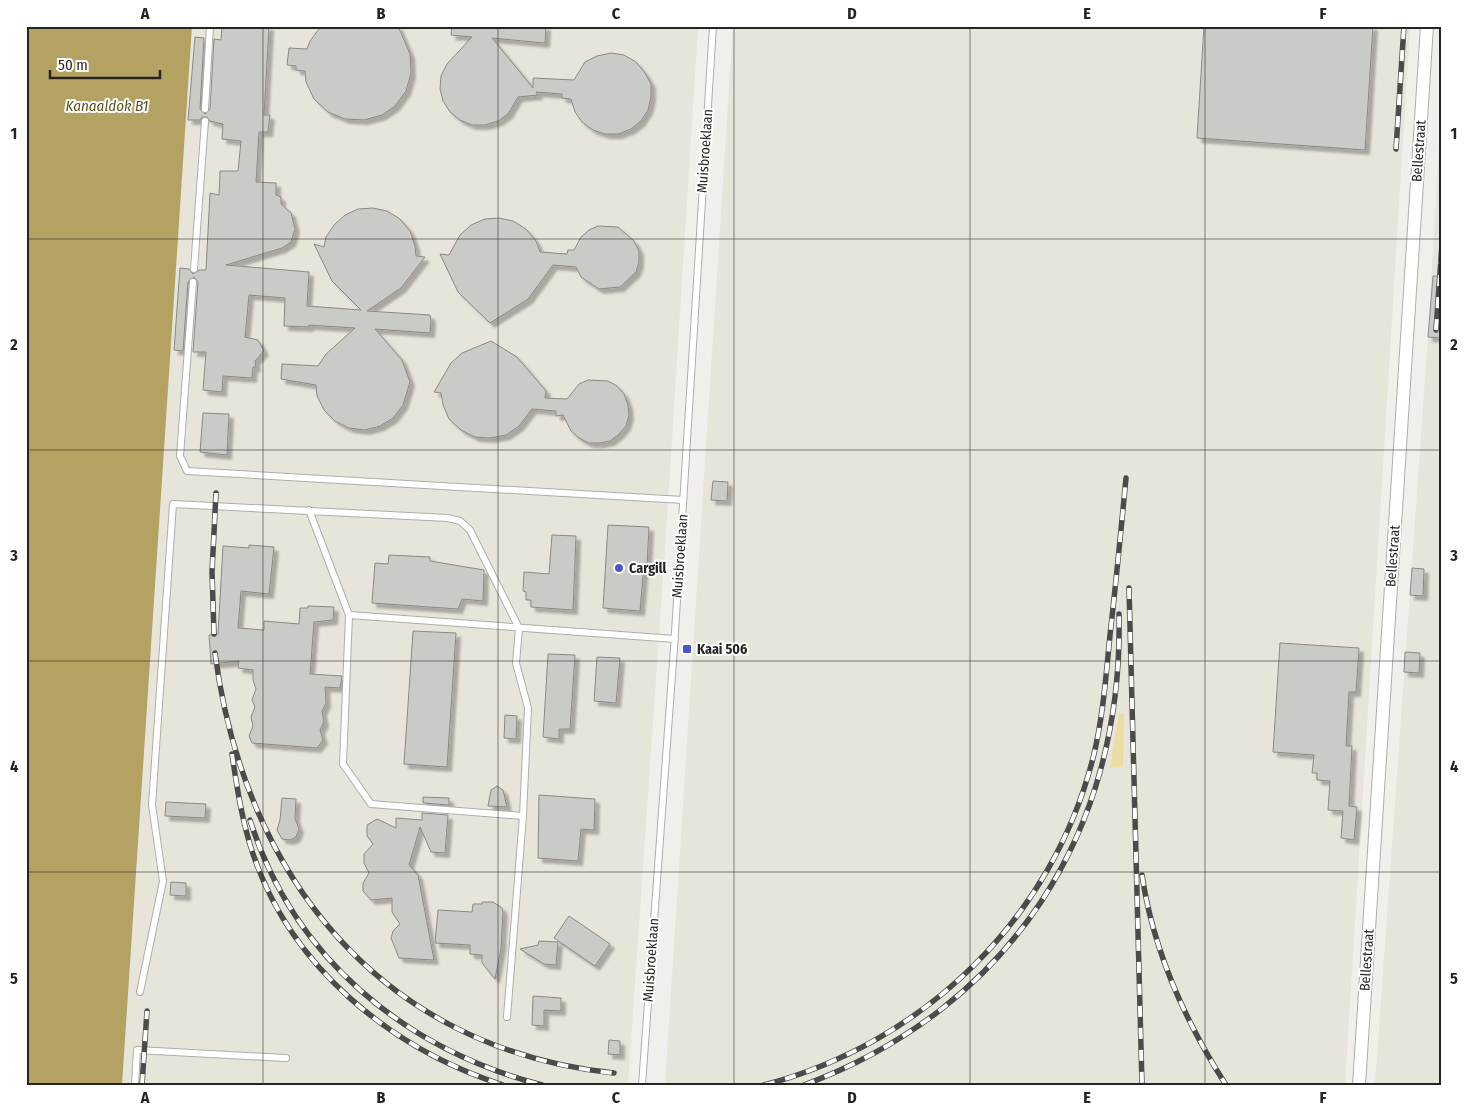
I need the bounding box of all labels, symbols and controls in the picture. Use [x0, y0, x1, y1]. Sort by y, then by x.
text: A [140, 4, 150, 23]
text: B [377, 4, 386, 23]
text: C [612, 4, 621, 23]
text: D [847, 4, 857, 23]
text: E [1083, 4, 1091, 23]
text: F [1319, 4, 1327, 23]
scale bar [50, 48, 160, 80]
text: 50 m [58, 56, 88, 74]
water label: Kanaaldok B1 [65, 97, 149, 115]
street label: Muisbroeklaan [694, 108, 716, 194]
street label: Bellestraat [1408, 119, 1430, 183]
text: 1 [11, 124, 17, 143]
text: 1 [1451, 124, 1457, 143]
text: 2 [9, 335, 18, 354]
text: 2 [1449, 335, 1458, 354]
street label: Muisbroeklaan [669, 513, 691, 599]
street label: Bellestraat [1382, 524, 1404, 588]
text: 3 [9, 546, 18, 565]
text: 3 [1449, 546, 1458, 565]
place label: Cargill [629, 560, 667, 577]
marker: Cargill [613, 562, 625, 574]
place label: Kaai 506 [697, 641, 747, 658]
marker: Kaai 506 [681, 643, 693, 655]
text: 4 [10, 757, 18, 776]
text: 4 [1450, 757, 1458, 776]
street label: Muisbroeklaan [640, 917, 662, 1003]
street label: Bellestraat [1356, 928, 1378, 992]
text: 5 [10, 969, 18, 988]
text: 5 [1450, 969, 1458, 988]
text: A [140, 1088, 150, 1107]
text: B [377, 1088, 386, 1107]
text: C [612, 1088, 621, 1107]
text: D [847, 1088, 857, 1107]
text: E [1083, 1088, 1091, 1107]
text: F [1319, 1088, 1327, 1107]

